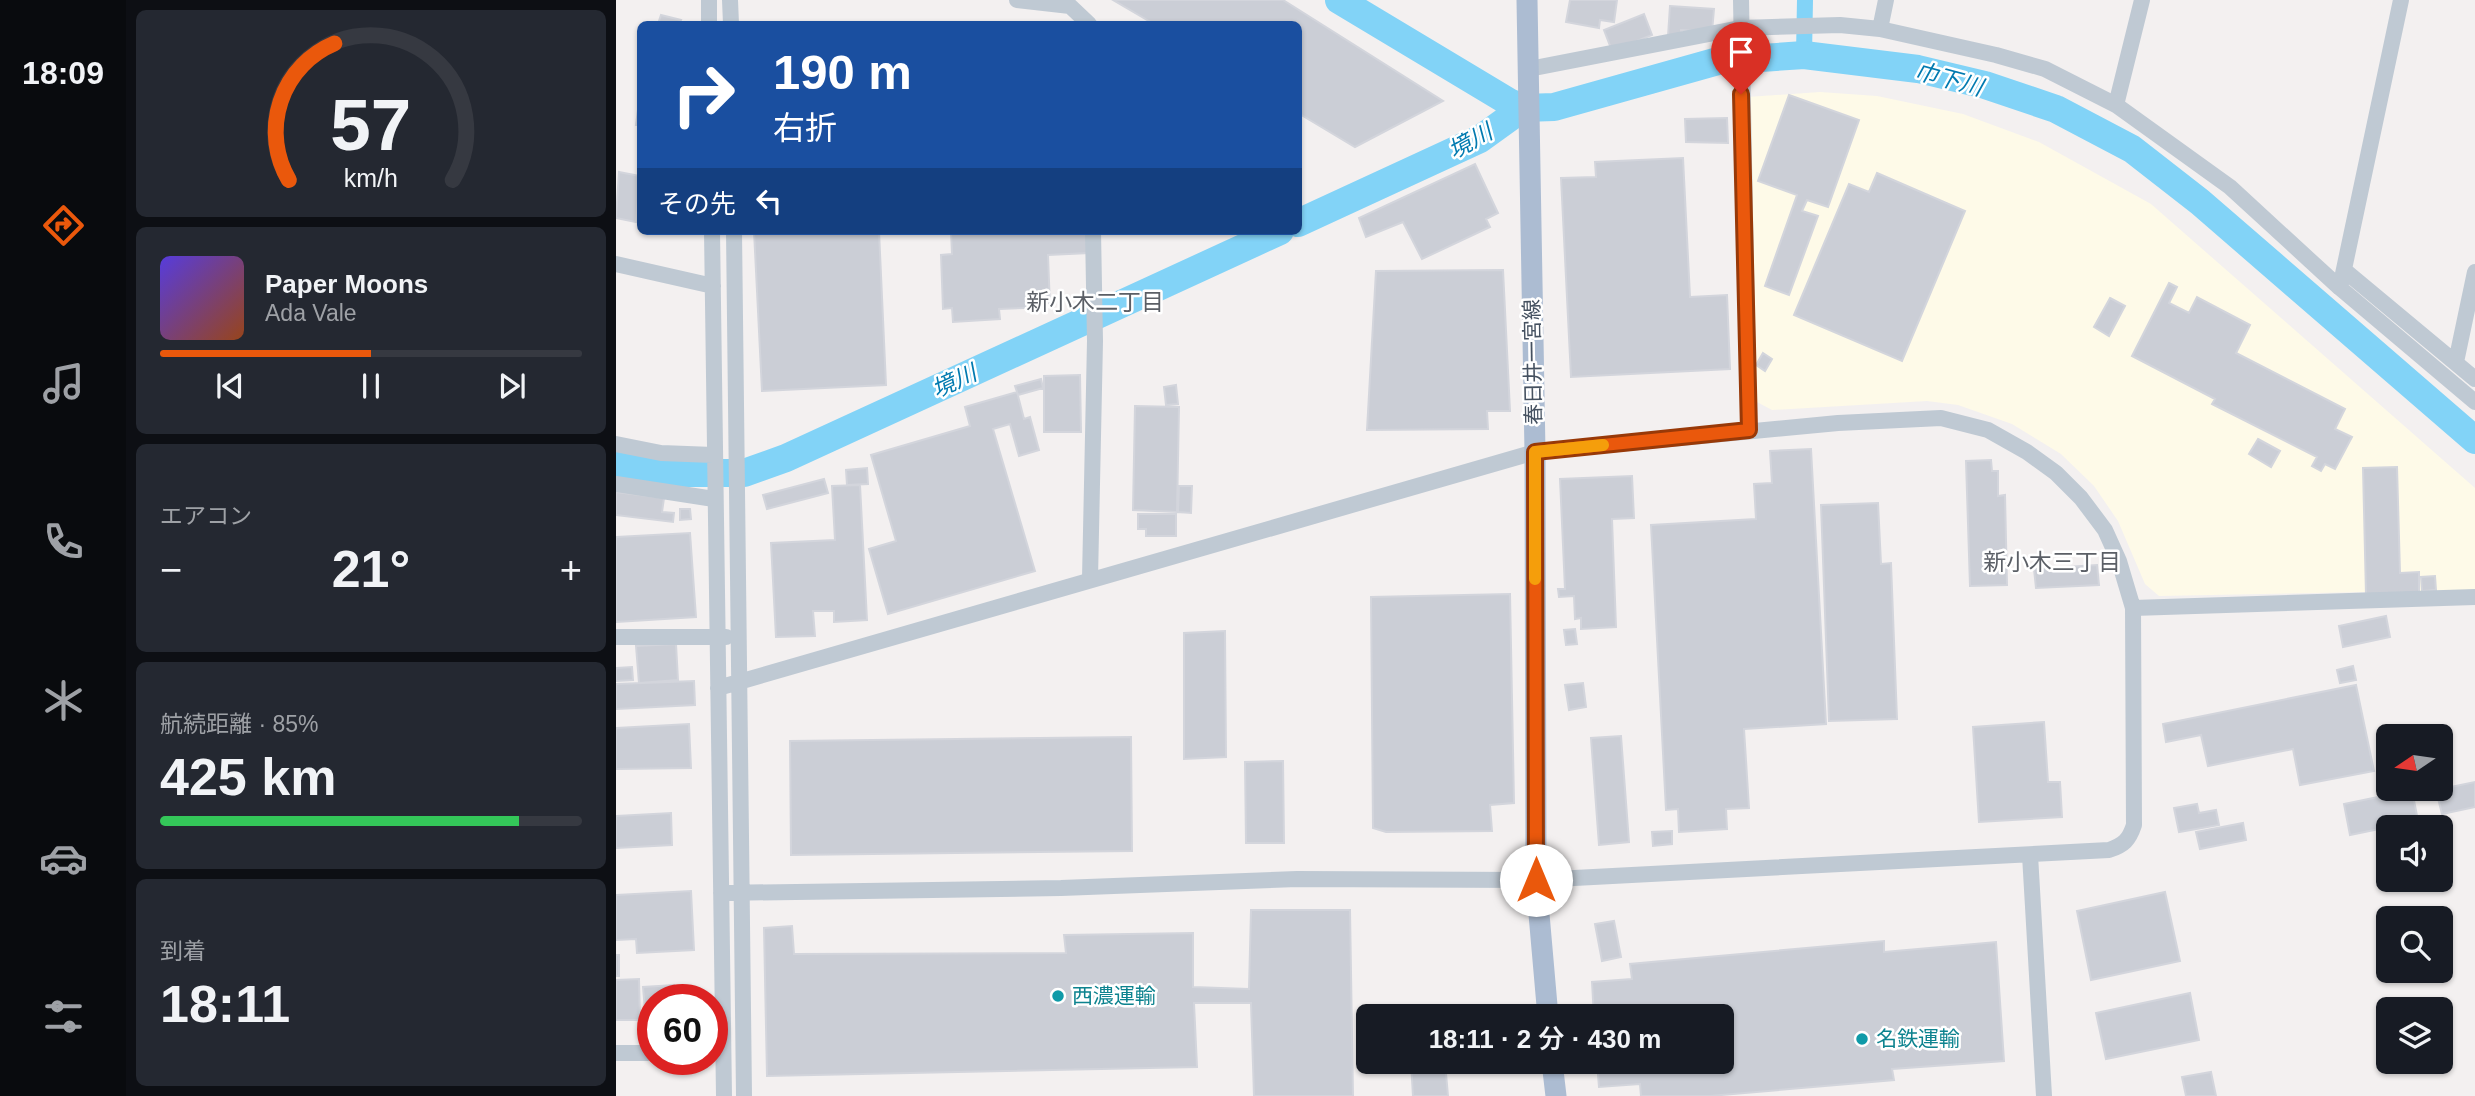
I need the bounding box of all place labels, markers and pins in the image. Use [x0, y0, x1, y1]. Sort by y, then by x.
pin [1711, 22, 1771, 94]
place label: 西濃運輸 [1072, 984, 1156, 1007]
marker: 西濃運輸 [1050, 988, 1066, 1004]
place label: 名鉄運輸 [1876, 1027, 1960, 1050]
marker: 名鉄運輸 [1854, 1031, 1870, 1047]

